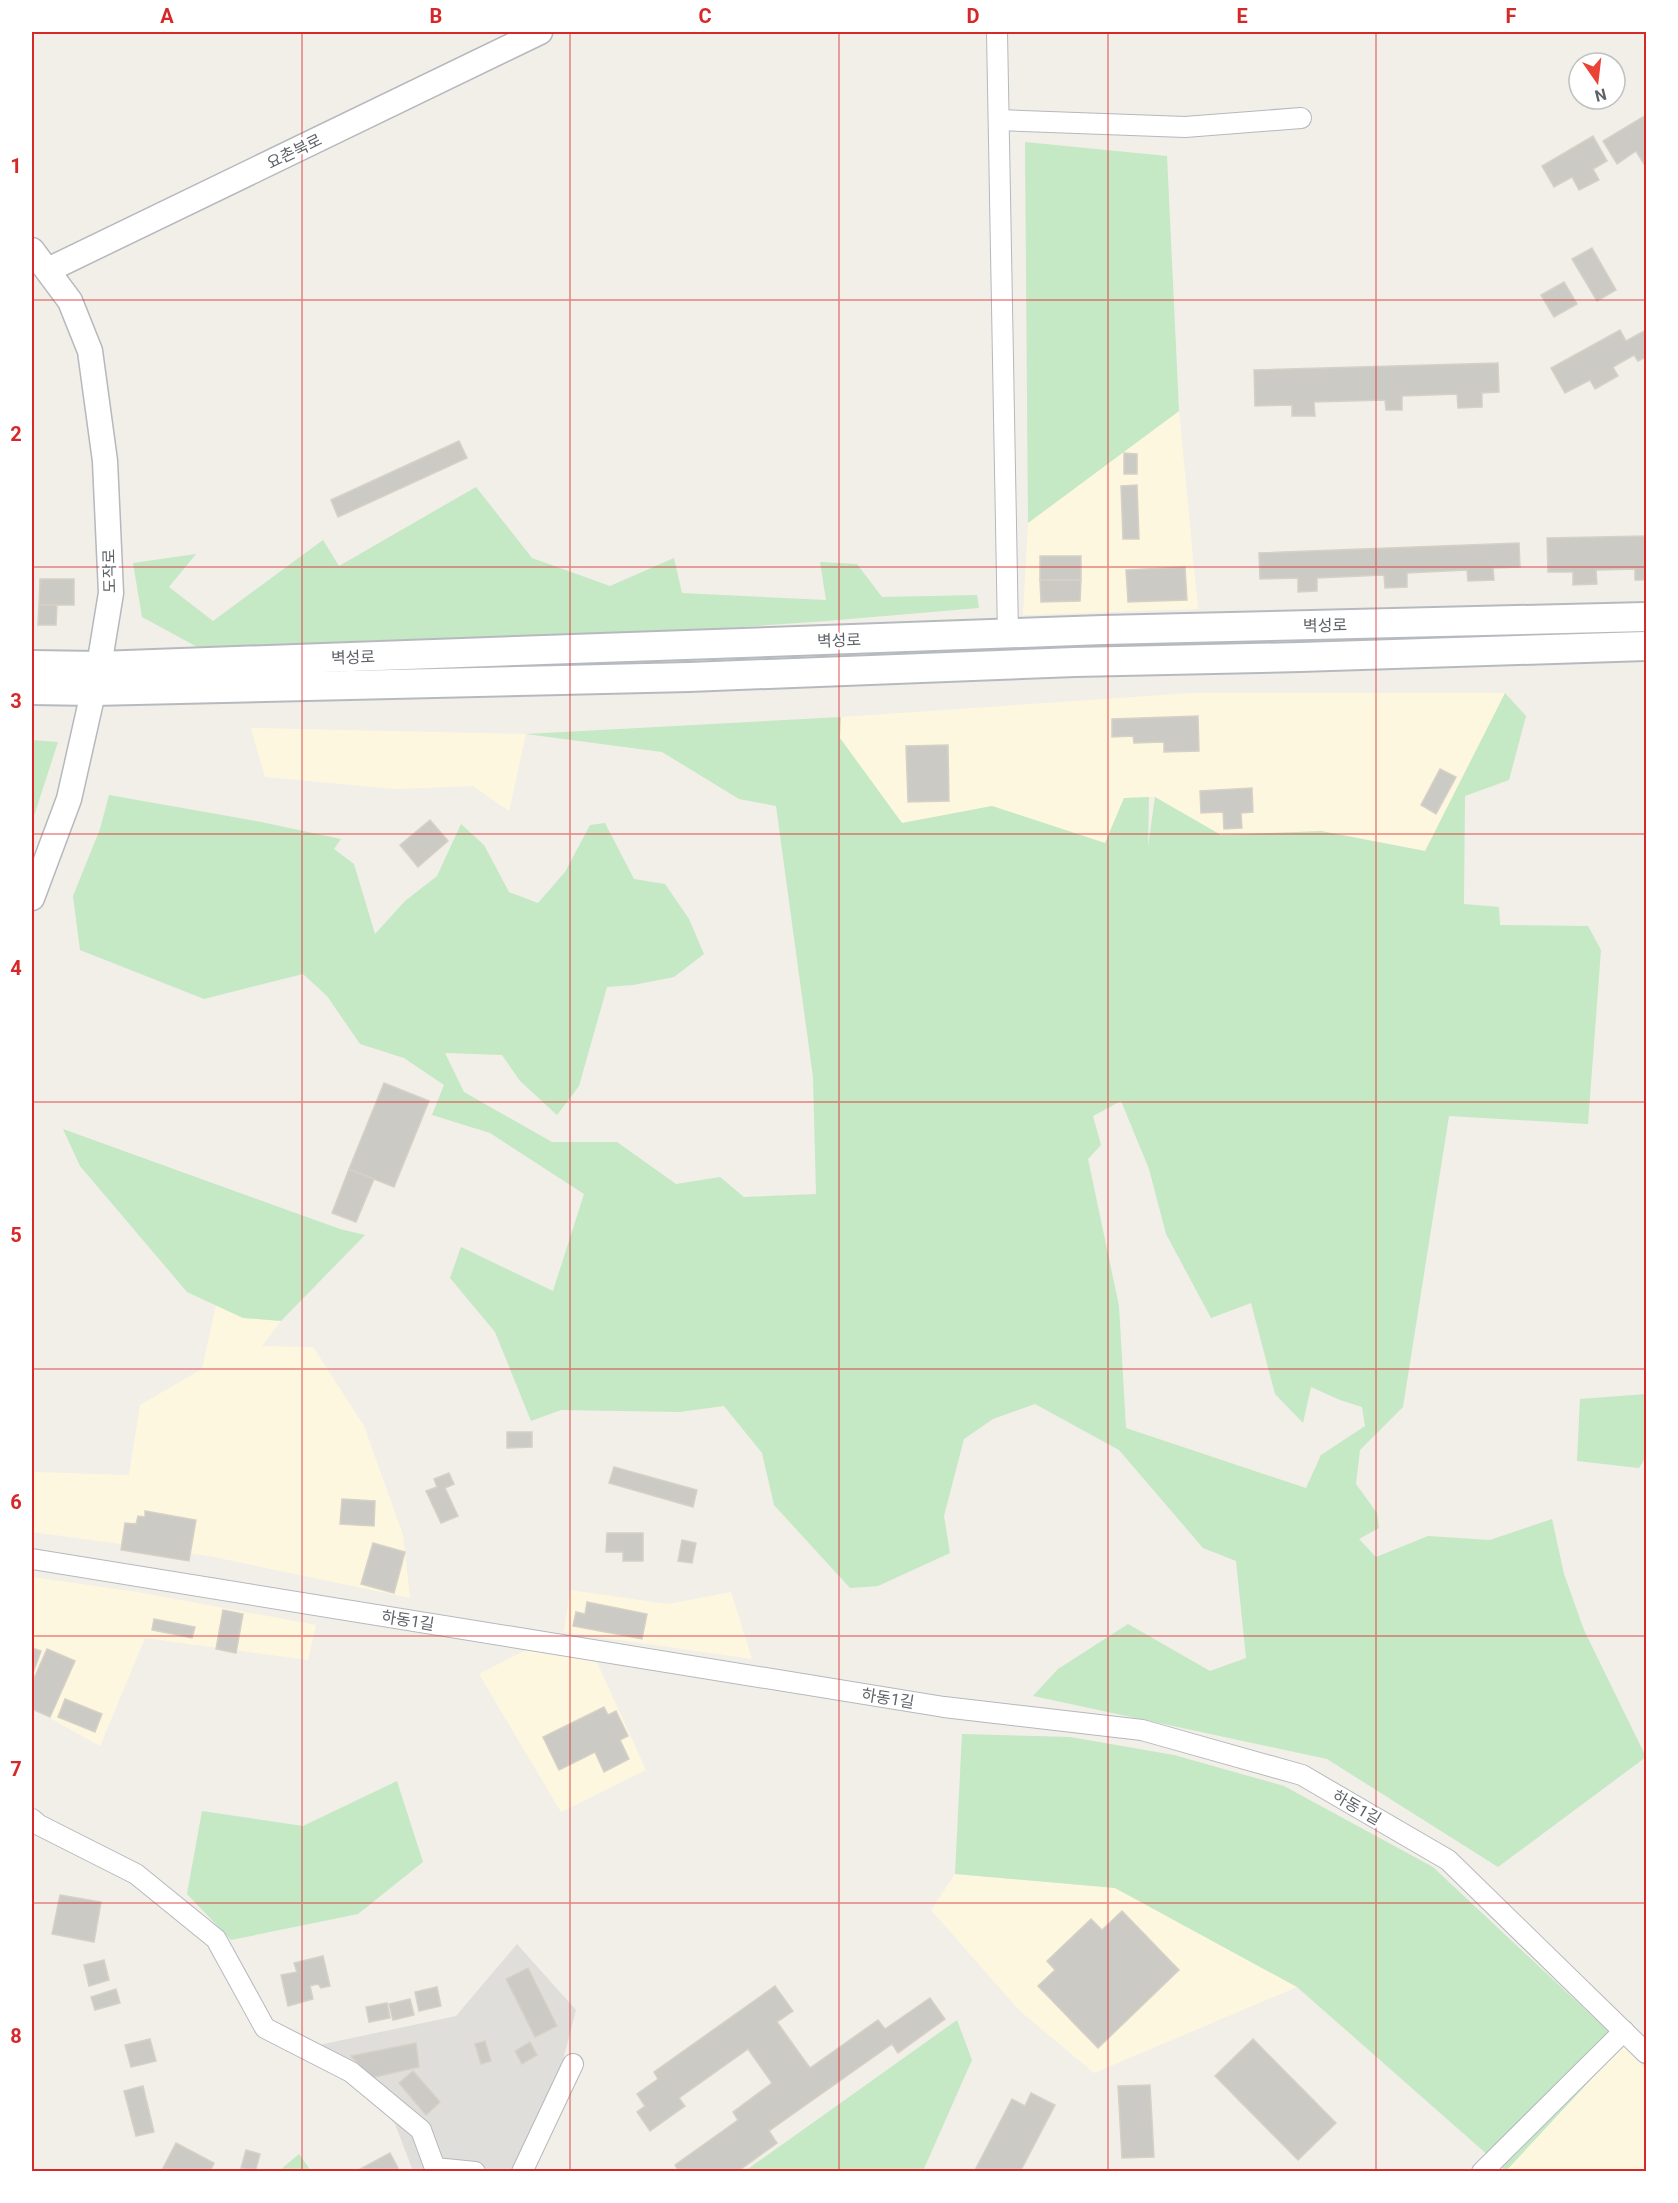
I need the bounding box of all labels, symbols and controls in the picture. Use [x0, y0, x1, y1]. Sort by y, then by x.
text: A [160, 4, 174, 28]
text: B [430, 4, 442, 28]
text: C [698, 4, 712, 28]
text: D [967, 4, 980, 28]
text: E [1236, 4, 1248, 28]
text: F [1506, 4, 1517, 28]
north arrow [1567, 51, 1627, 111]
text: N [1593, 84, 1608, 106]
street label: 요촌북로 [264, 130, 325, 173]
text: 1 [10, 154, 22, 178]
text: 2 [10, 422, 22, 446]
street label: 도작로 [100, 548, 119, 593]
street label: 벽성로 [1303, 616, 1348, 635]
street label: 벽성로 [817, 630, 862, 651]
street label: 벽성로 [331, 647, 376, 668]
text: 3 [10, 689, 22, 713]
text: 4 [10, 956, 22, 980]
text: 5 [10, 1223, 22, 1247]
text: 6 [10, 1490, 22, 1514]
street label: 하동1길 [380, 1607, 436, 1634]
street label: 하동1길 [860, 1685, 916, 1712]
text: 7 [10, 1757, 22, 1781]
street label: 하동1길 [1329, 1786, 1385, 1829]
text: 8 [10, 2024, 22, 2048]

